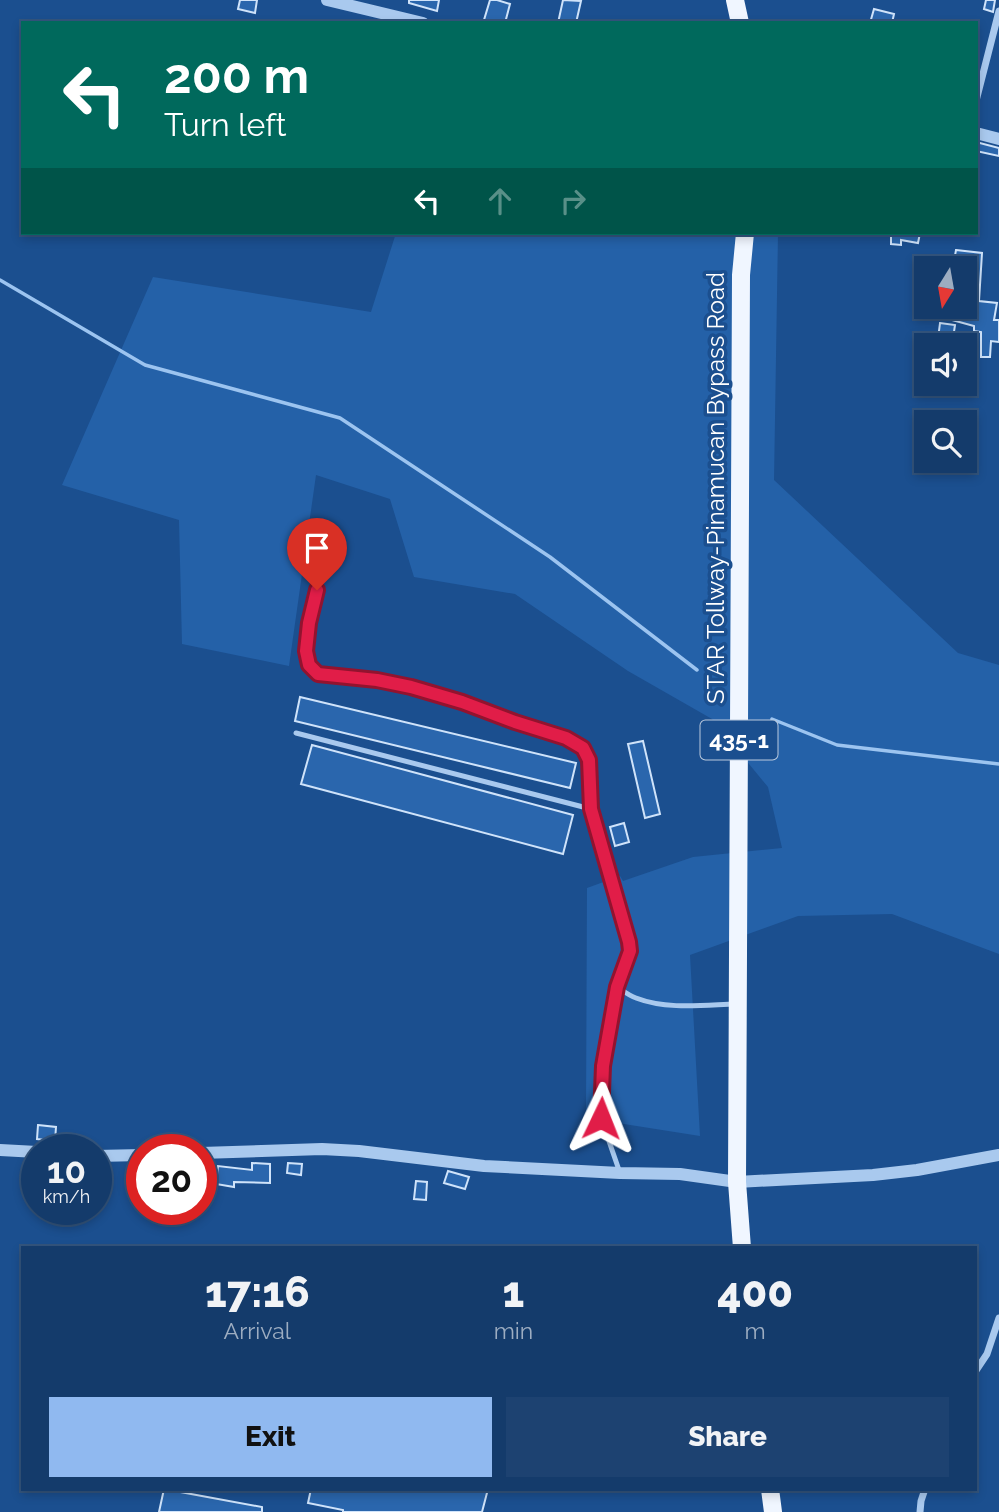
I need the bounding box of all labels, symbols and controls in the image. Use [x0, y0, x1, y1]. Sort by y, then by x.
text: 200 m [164, 47, 309, 104]
icon: left [49, 49, 140, 140]
text: Turn left [164, 106, 286, 143]
icon: left [408, 182, 446, 220]
icon: ahead [481, 182, 519, 220]
icon: right [554, 182, 592, 220]
north arrow [914, 256, 976, 318]
map controls [914, 256, 977, 473]
street label: STAR Tollway-Pinamucan Bypass Road [701, 272, 730, 704]
button: sound [914, 333, 977, 396]
button: search [914, 410, 977, 473]
pin [287, 518, 347, 590]
icon: arrive [298, 529, 336, 567]
road number: 435-1 [700, 720, 778, 760]
position arrow [564, 1081, 638, 1155]
speed limit sign: 20 [126, 1134, 217, 1225]
text: 10 [47, 1150, 86, 1191]
text: km/h [43, 1186, 90, 1207]
text: 17:16 [205, 1268, 310, 1317]
text: 1 [503, 1268, 524, 1317]
text: 400 [717, 1268, 793, 1317]
text: Arrival [224, 1317, 291, 1344]
text: min [494, 1317, 533, 1344]
text: m [745, 1317, 766, 1344]
button: Exit [49, 1397, 492, 1477]
button: Share [506, 1397, 949, 1477]

